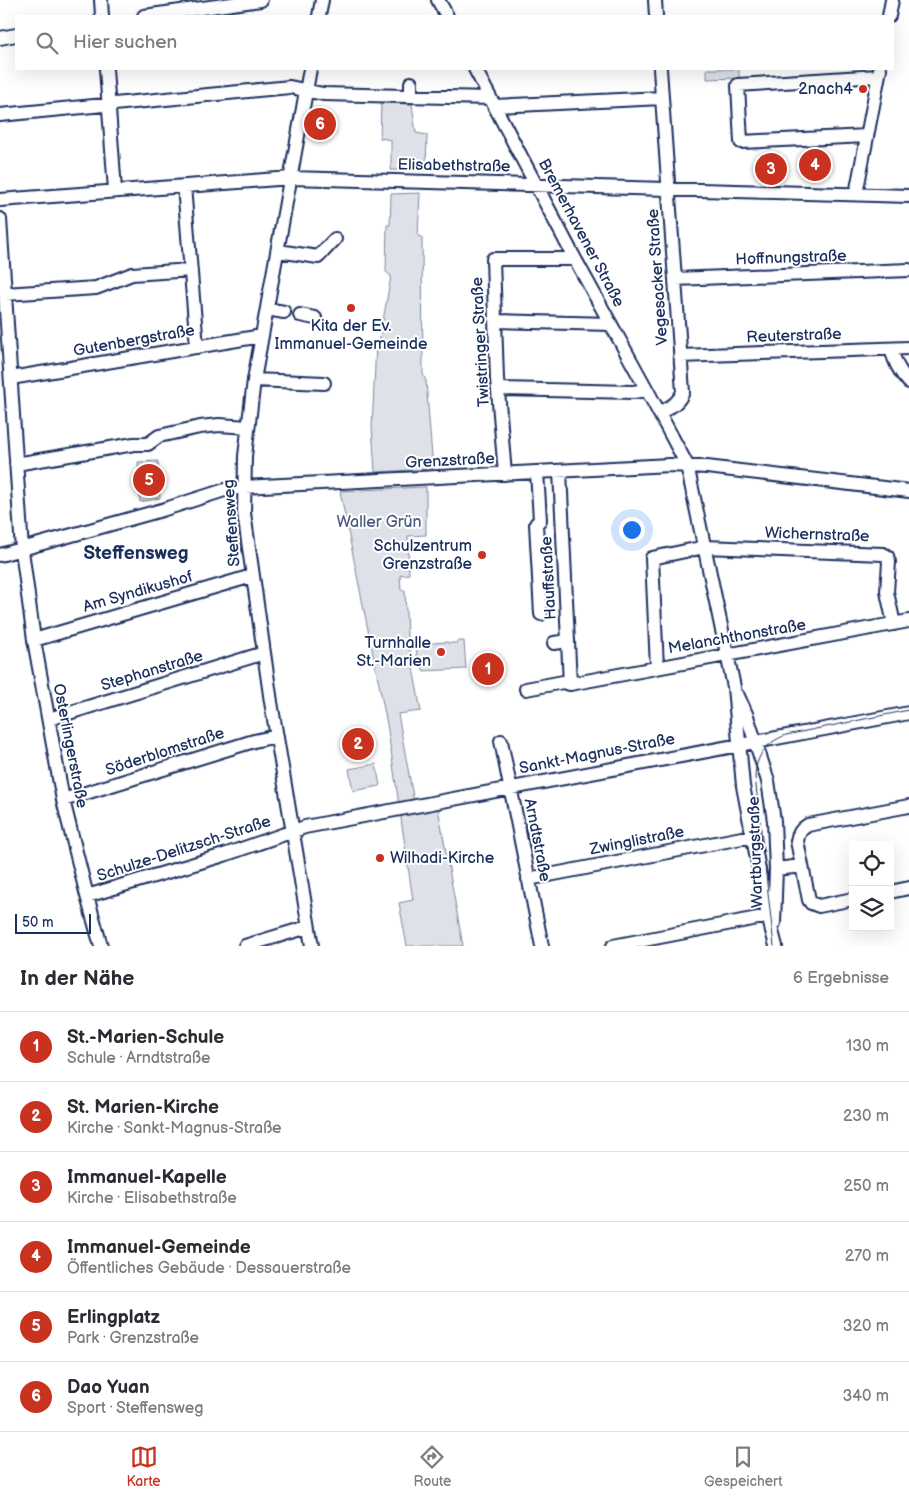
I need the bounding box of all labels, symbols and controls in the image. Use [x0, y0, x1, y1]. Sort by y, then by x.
search box [15, 15, 894, 70]
icon: search [33, 29, 61, 57]
text: Hier suchen [73, 31, 177, 54]
place label: 2nach4 [798, 80, 853, 99]
marker: 2nach4 [857, 83, 869, 95]
pin: 6 [304, 105, 336, 143]
pin: 4 [799, 146, 831, 184]
pin: 3 [755, 150, 787, 188]
street label: Elisabethstraße [397, 156, 511, 176]
street label: Bremerhavener Straße [534, 156, 628, 311]
street label: Vegesacker Straße [644, 208, 672, 346]
street label: Hoffnungstraße [735, 247, 847, 269]
street label: Twistringer Straße [468, 276, 494, 407]
marker: Kita der Ev. Immanuel-Gemeinde [345, 302, 357, 314]
place label: Kita der Ev. Immanuel-Gemeinde [275, 317, 428, 354]
street label: Gutenbergstraße [72, 321, 197, 361]
street label: Reuterstraße [746, 325, 842, 347]
street label: Grenzstraße [405, 449, 496, 473]
pin: 5 [133, 461, 165, 499]
street label: Steffensweg [219, 479, 245, 567]
park label: Waller Grün [336, 513, 422, 532]
your location [619, 517, 645, 543]
street label: Wichernstraße [764, 524, 870, 546]
street label: Hauffstraße [537, 535, 561, 620]
place label: Schulzentrum Grenzstraße [374, 537, 472, 574]
district label: Steffensweg [83, 542, 189, 565]
marker: Schulzentrum Grenzstraße [476, 549, 488, 561]
street label: Am Syndikushof [81, 567, 195, 617]
street label: Melanchthonstraße [666, 615, 808, 658]
place label: Turnhalle St.-Marien [357, 634, 432, 671]
street label: Stephanstraße [99, 646, 206, 696]
marker: Turnhalle St.-Marien [435, 646, 447, 658]
pin: 1 [472, 650, 504, 688]
street label: Osterlingerstraße [49, 682, 91, 810]
street label: Söderblomstraße [103, 724, 227, 780]
pin: 2 [342, 725, 374, 763]
street label: Sankt-Magnus-Straße [518, 729, 677, 778]
street label: Wartburgstraße [745, 795, 767, 908]
street label: Arndtstraße [520, 797, 554, 884]
street label: Schulze-Delitzsch-Straße [95, 812, 274, 886]
street label: Zwinglistraße [587, 822, 686, 860]
map controls [849, 841, 894, 931]
button: locate [849, 841, 894, 886]
place label: Wilhadi-Kirche [390, 849, 495, 868]
marker: Wilhadi-Kirche [374, 852, 386, 864]
button: layers [849, 886, 894, 931]
scale bar [15, 911, 91, 934]
text: 50 m [22, 914, 54, 931]
text: In der Nähe [20, 966, 134, 991]
text: 6 Ergebnisse [793, 969, 889, 988]
text: St.-Marien-Schule [67, 1026, 224, 1049]
text: 1 [33, 1037, 39, 1056]
text: 130 m [846, 1037, 889, 1056]
text: Schule · Arndtstraße [67, 1049, 211, 1068]
text: St. Marien-Kirche [67, 1096, 219, 1119]
text: 2 [31, 1107, 41, 1126]
text: 230 m [843, 1107, 889, 1126]
text: Kirche · Sankt-Magnus-Straße [67, 1119, 282, 1138]
text: Immanuel-Kapelle [67, 1166, 227, 1189]
text: 3 [31, 1177, 41, 1196]
text: 250 m [843, 1177, 889, 1196]
text: Kirche · Elisabethstraße [67, 1189, 237, 1208]
text: Immanuel-Gemeinde [67, 1236, 251, 1259]
text: 4 [31, 1247, 41, 1266]
text: 270 m [845, 1247, 889, 1266]
text: Öffentliches Gebäude · Dessauerstraße [67, 1259, 351, 1278]
text: Erlingplatz [67, 1306, 160, 1329]
text: 5 [31, 1317, 41, 1336]
text: 320 m [843, 1317, 889, 1336]
text: Park · Grenzstraße [67, 1329, 199, 1348]
text: Dao Yuan [67, 1376, 150, 1399]
text: 6 [31, 1387, 41, 1406]
text: 340 m [842, 1387, 889, 1406]
text: Sport · Steffensweg [67, 1399, 203, 1418]
tab: Karte [126, 1443, 161, 1490]
tab: Route [413, 1443, 451, 1490]
tab: Gespeichert [704, 1443, 783, 1490]

